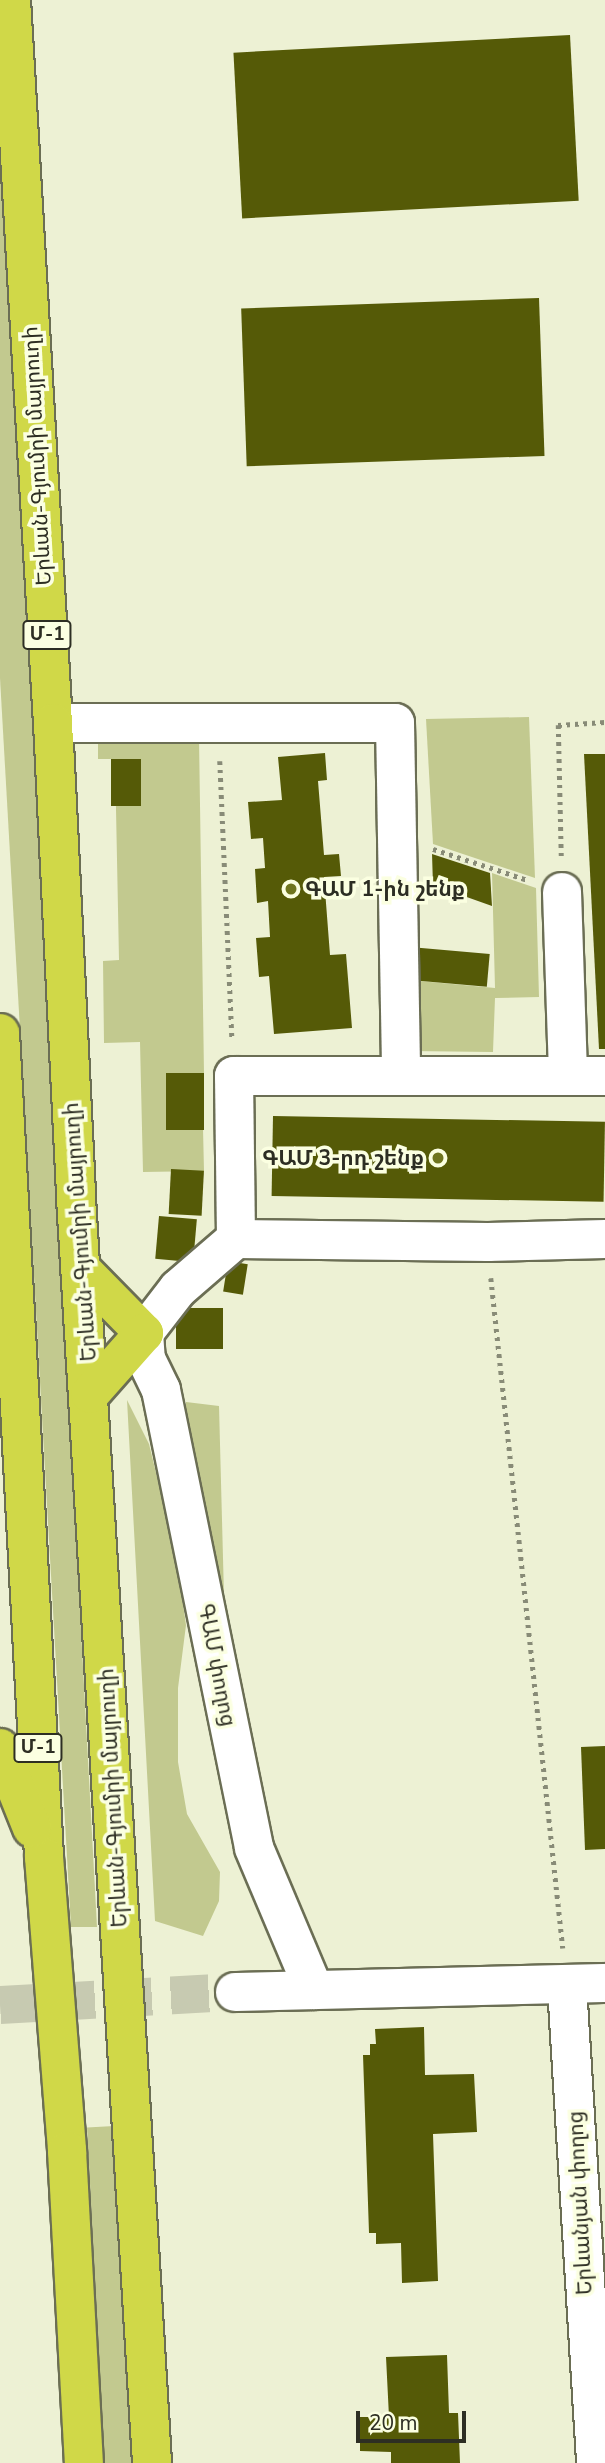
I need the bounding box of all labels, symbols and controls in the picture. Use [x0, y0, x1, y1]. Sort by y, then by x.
street label: Երևան-Գյումրի մայրուղի [18, 326, 56, 586]
road number: Մ-1 [21, 620, 73, 650]
place label: ԳԱՄ 1-ին շենք [305, 876, 465, 902]
marker: ԳԱՄ 1-ին շենք [283, 881, 299, 897]
street label: Երևան-Գյումրի մայրուղի [58, 1102, 102, 1362]
place label: ԳԱՄ 3-րդ շենք [262, 1145, 424, 1171]
marker: ԳԱՄ 3-րդ շենք [430, 1150, 446, 1166]
street label: ԳԱՄ փողոց [193, 1601, 241, 1729]
street label: Երևան-Գյումրի մայրուղի [94, 1668, 132, 1928]
road number: Մ-1 [12, 1732, 64, 1764]
street label: Երևանյան փողոց [563, 2110, 597, 2296]
scale bar [360, 2396, 470, 2440]
text: 20 m [369, 2409, 418, 2437]

